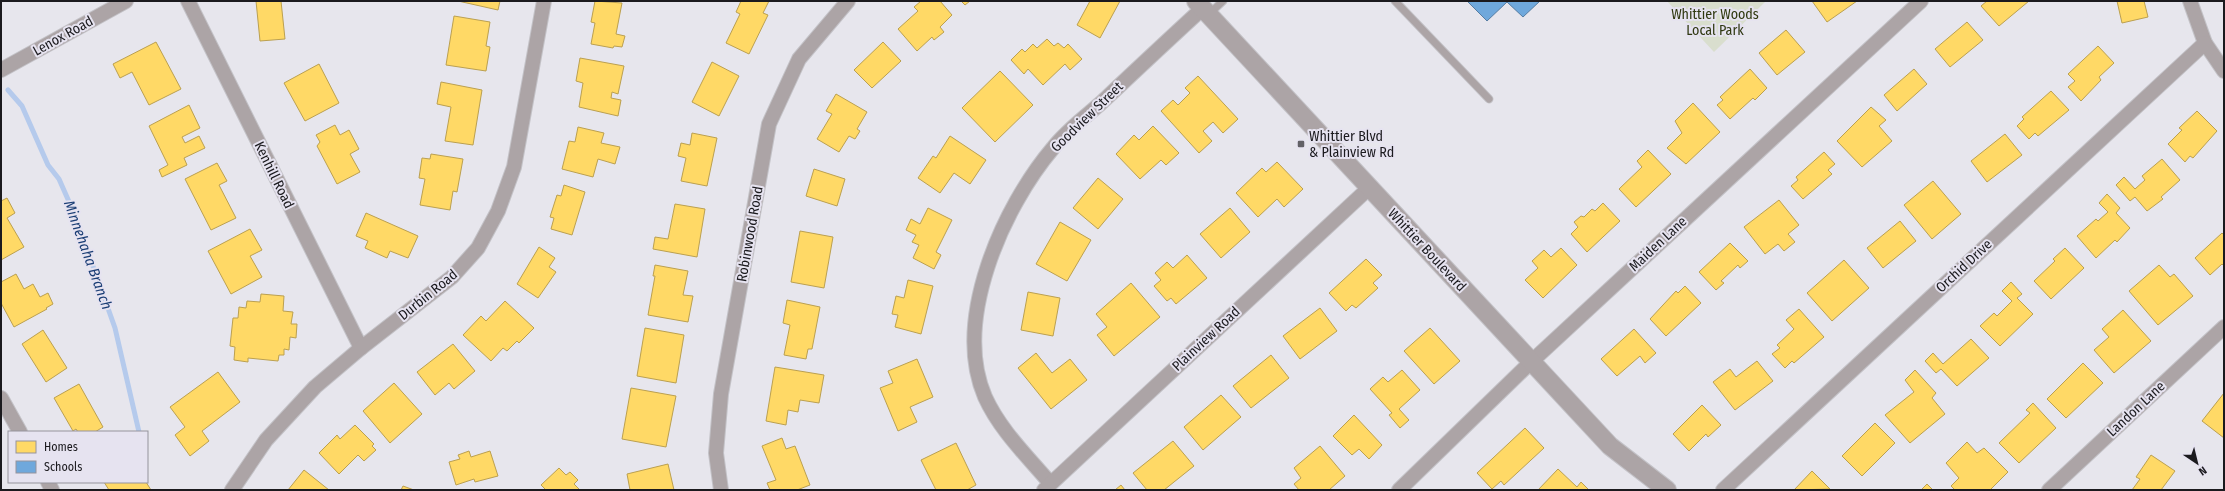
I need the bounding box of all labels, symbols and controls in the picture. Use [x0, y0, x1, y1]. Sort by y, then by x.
park label: Whittier Woods Local Park [1671, 6, 1759, 39]
street label: Lenox Road [30, 13, 96, 59]
street label: Goodview Street [1047, 78, 1127, 156]
place label: Whittier Blvd & Plainview Rd [1309, 128, 1394, 161]
street label: Kenhill Road [251, 139, 297, 211]
marker: Whittier Blvd & Plainview Rd [1296, 139, 1306, 149]
street label: Robinwood Road [733, 185, 767, 283]
water label: Minnehaha Branch [60, 198, 116, 312]
street label: Whittier Boulevard [1384, 205, 1470, 295]
street label: Maiden Lane [1626, 213, 1690, 275]
street label: Orchid Drive [1932, 236, 1996, 296]
street label: Durbin Road [395, 266, 461, 324]
street label: Plainview Road [1169, 303, 1243, 375]
street label: Landon Lane [2103, 378, 2169, 440]
legend [8, 431, 148, 483]
text: Homes [44, 440, 78, 454]
north arrow [2177, 443, 2217, 483]
text: Schools [44, 460, 82, 474]
text: N [2196, 464, 2209, 478]

